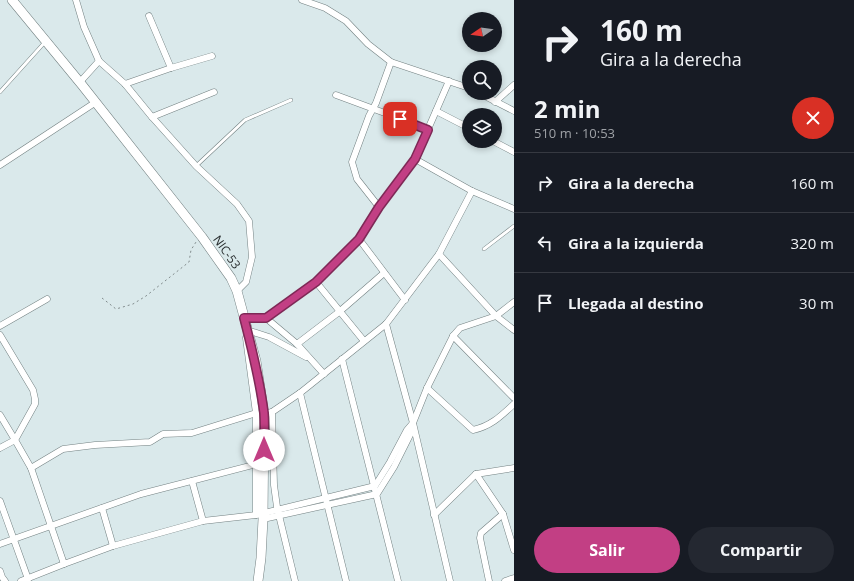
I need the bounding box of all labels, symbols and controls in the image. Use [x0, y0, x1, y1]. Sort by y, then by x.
text: 160 m [600, 11, 683, 49]
north arrow [462, 12, 502, 52]
map controls [462, 12, 502, 148]
icon: right [534, 16, 586, 68]
text: Gira a la derecha [600, 47, 742, 71]
button: search [462, 60, 502, 100]
text: 2 min [534, 92, 601, 125]
button: close [792, 97, 834, 139]
pin [383, 102, 417, 136]
icon: arrive [389, 108, 411, 130]
button: layers [462, 108, 502, 148]
text: 510 m · 10:53 [534, 124, 615, 142]
icon: right [534, 172, 556, 194]
text: Gira a la derecha [568, 173, 694, 193]
text: 160 m [790, 173, 834, 193]
street label: NIC-53 [209, 232, 245, 272]
icon: left [534, 232, 556, 254]
text: Gira a la izquierda [568, 233, 704, 253]
text: 320 m [790, 233, 834, 253]
icon: arrive [534, 292, 556, 314]
text: Llegada al destino [568, 293, 703, 313]
text: 30 m [799, 293, 834, 313]
position arrow [243, 429, 285, 471]
button: Salir [534, 527, 680, 573]
button: Compartir [688, 527, 834, 573]

